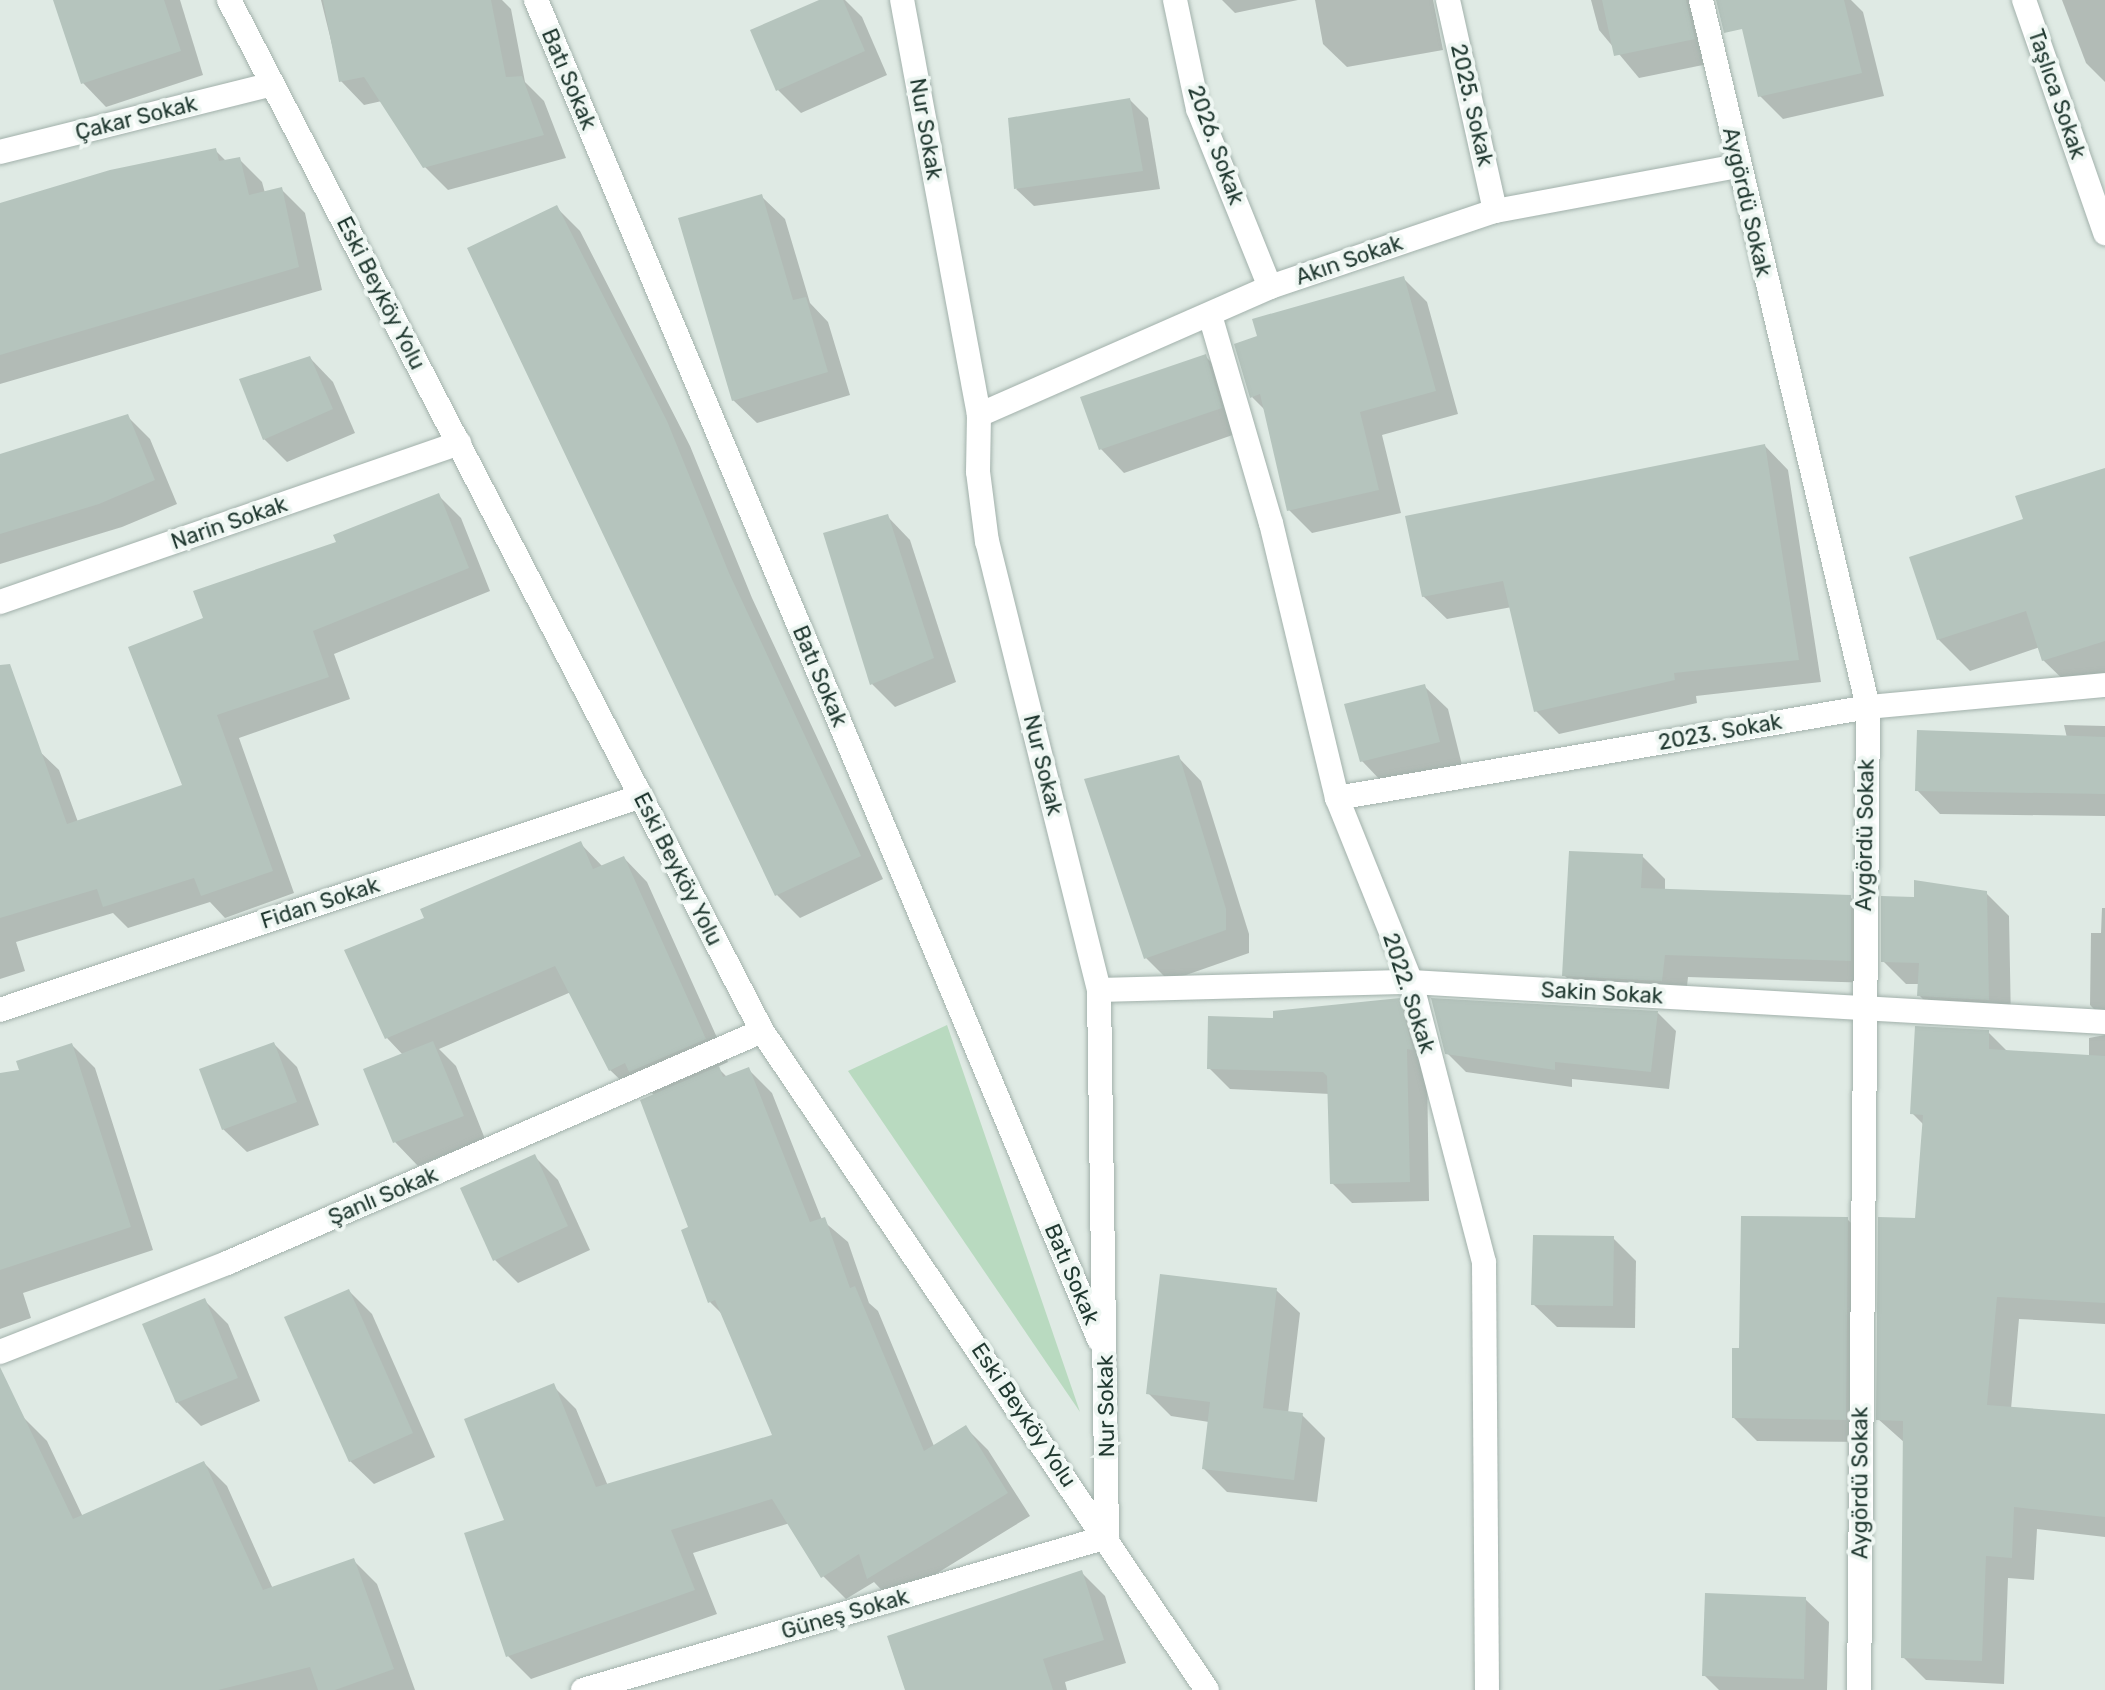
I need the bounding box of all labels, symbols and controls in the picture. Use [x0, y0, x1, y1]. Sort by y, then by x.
street label: Batı Sokak [536, 25, 602, 133]
street label: Taşlıca Sokak [2022, 26, 2092, 162]
street label: 2025. Sokak [1445, 41, 1499, 169]
street label: Nur Sokak [904, 76, 948, 182]
street label: 2026. Sokak [1182, 82, 1250, 208]
street label: Çakar Sokak [72, 90, 200, 146]
street label: Aygördü Sokak [1717, 125, 1777, 279]
street label: Eski Beyköy Yolu [331, 212, 431, 374]
street label: Akın Sokak [1292, 229, 1406, 291]
street label: Narin Sokak [168, 491, 290, 555]
street label: Batı Sokak [787, 622, 853, 730]
street label: 2023. Sokak [1656, 708, 1784, 756]
street label: Nur Sokak [1018, 712, 1068, 818]
street label: Aygördü Sokak [1850, 759, 1880, 911]
street label: Eski Beyköy Yolu [628, 788, 728, 950]
street label: Fidan Sokak [257, 871, 383, 935]
street label: 2022. Sokak [1377, 930, 1441, 1056]
street label: Sakin Sokak [1540, 977, 1664, 1009]
street label: Şanlı Sokak [324, 1161, 442, 1231]
street label: Batı Sokak [1039, 1220, 1105, 1328]
street label: Eski Beyköy Yolu [966, 1337, 1082, 1493]
street label: Nur Sokak [1092, 1354, 1120, 1458]
street label: Aygördü Sokak [1847, 1407, 1873, 1559]
street label: Güneş Sokak [778, 1583, 912, 1645]

